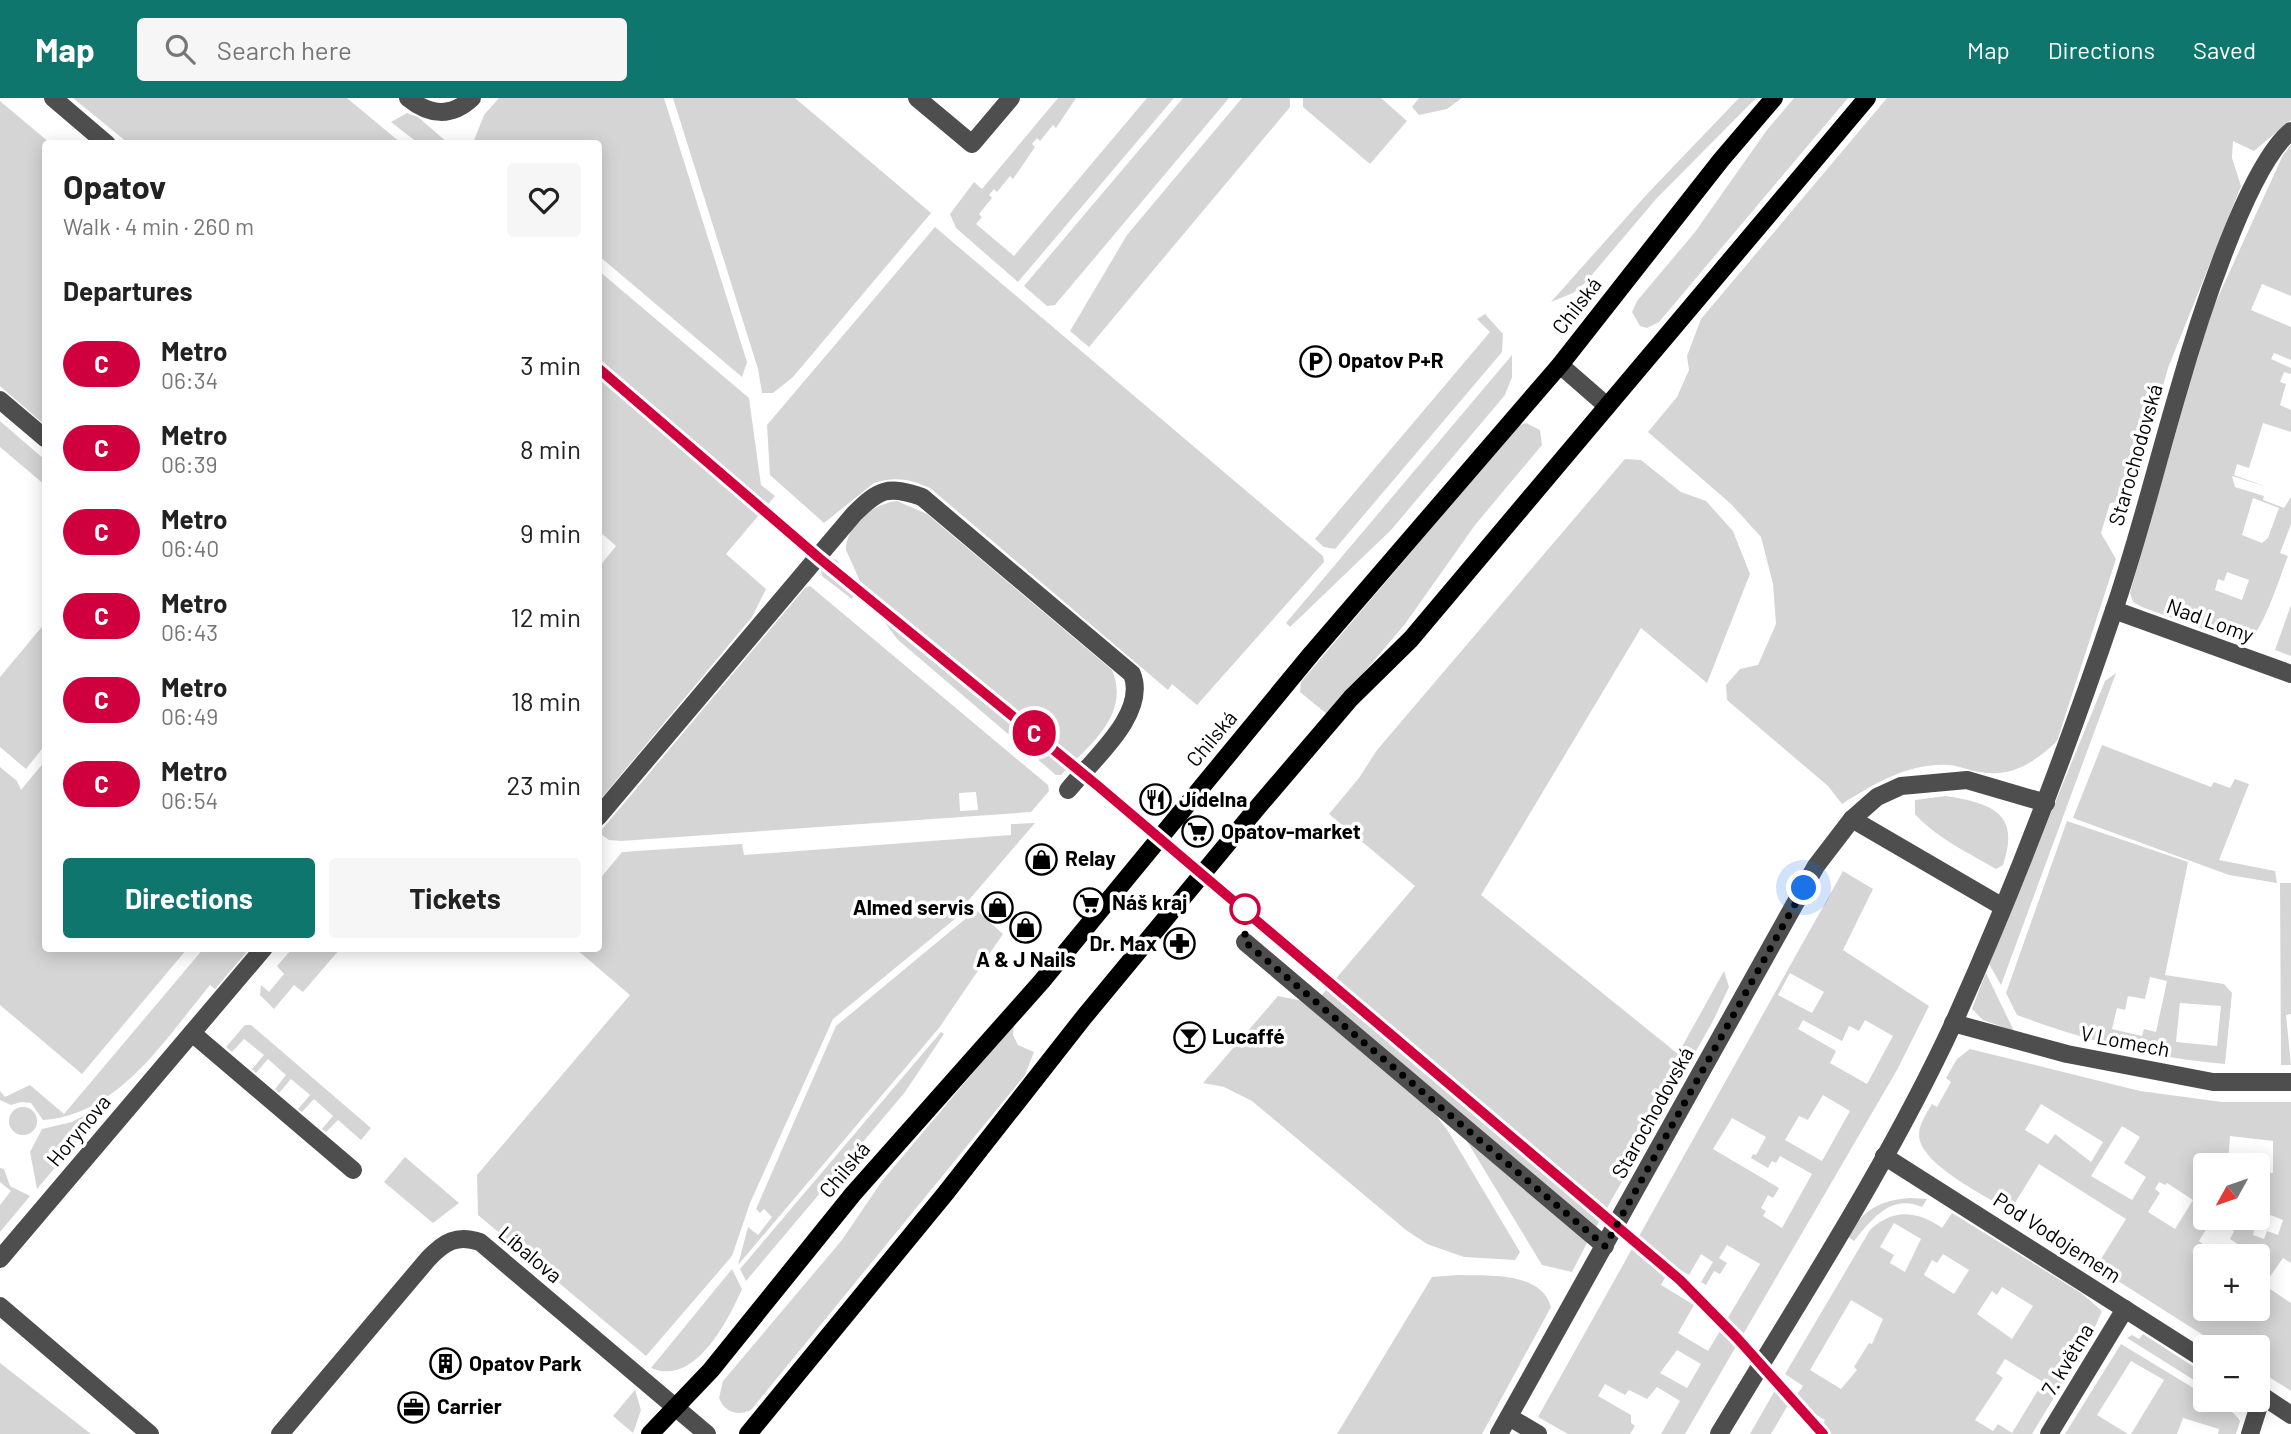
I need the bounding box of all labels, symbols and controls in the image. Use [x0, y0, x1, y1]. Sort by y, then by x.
search box [137, 18, 627, 81]
text: Map [35, 29, 95, 69]
icon: search [161, 30, 199, 68]
text: Search here [217, 34, 352, 65]
text: Map [1967, 35, 2010, 64]
text: Directions [2048, 35, 2155, 64]
text: Saved [2193, 35, 2256, 64]
button: heart [507, 163, 581, 237]
text: Opatov [63, 166, 166, 206]
text: Walk · 4 min · 260 m [63, 212, 254, 240]
street label: Chilská [1546, 272, 1606, 339]
text: Departures [63, 275, 193, 306]
text: Metro [161, 335, 227, 366]
parking icon: Opatov P+R [1298, 344, 1332, 378]
place label: Opatov P+R [1338, 347, 1444, 372]
text: C [94, 349, 109, 378]
text: 3 min [520, 349, 581, 380]
text: 06:34 [161, 366, 218, 394]
street label: Starochodovská [2102, 381, 2167, 528]
text: Metro [161, 419, 227, 450]
text: C [94, 433, 109, 462]
text: 8 min [520, 433, 581, 464]
text: 06:39 [161, 450, 217, 478]
text: Metro [161, 503, 227, 534]
text: C [94, 517, 109, 546]
text: 9 min [520, 517, 581, 548]
text: 06:40 [161, 534, 219, 562]
text: Metro [161, 587, 227, 618]
street label: Nad Lomy [2164, 592, 2258, 647]
text: C [94, 601, 109, 630]
text: 12 min [511, 601, 581, 632]
text: 06:43 [161, 618, 218, 646]
text: Metro [161, 671, 227, 702]
text: C [94, 685, 109, 714]
text: 18 min [511, 685, 581, 716]
text: 06:49 [161, 702, 218, 730]
street label: Chilská [1180, 705, 1241, 771]
line badge: C [1011, 710, 1057, 756]
text: C [1027, 718, 1041, 747]
text: Metro [161, 755, 227, 786]
text: C [94, 769, 109, 798]
text: 23 min [506, 769, 581, 800]
restaurant icon: Jídelna [1139, 783, 1173, 817]
text: 06:54 [161, 786, 218, 814]
place label: Jídelna [1179, 786, 1247, 811]
supermarket icon: Opatov-market [1181, 815, 1215, 849]
place label: Opatov-market [1221, 818, 1361, 843]
shop icon: Relay [1025, 842, 1059, 876]
place label: Relay [1065, 845, 1116, 870]
button: Directions [63, 858, 315, 938]
button: Tickets [329, 858, 581, 938]
your location [1786, 870, 1821, 905]
supermarket icon: Náš kraj [1072, 886, 1106, 920]
place label: Náš kraj [1112, 889, 1187, 914]
shop icon: Almed servis [980, 891, 1014, 925]
place label: Almed servis [853, 894, 974, 919]
unlabelled marker [1230, 894, 1260, 924]
shop icon: A & J Nails [1009, 911, 1043, 945]
pharmacy icon: Dr. Max [1163, 927, 1197, 961]
place label: Dr. Max [1090, 930, 1157, 955]
place label: A & J Nails [976, 946, 1076, 971]
bar icon: Lucaffé [1172, 1020, 1206, 1054]
street label: V Lomech [2078, 1020, 2172, 1061]
place label: Lucaffé [1212, 1023, 1285, 1048]
street label: Starochodovská [1605, 1042, 1698, 1182]
street label: Horynova [41, 1089, 115, 1171]
street label: Chilská [813, 1136, 874, 1202]
north arrow [2193, 1153, 2270, 1230]
map controls [2193, 1153, 2270, 1412]
street label: Pod Vodojemem [1989, 1186, 2126, 1287]
street label: Líbalova [494, 1220, 568, 1288]
button: + [2193, 1244, 2270, 1321]
street label: 7. května [2035, 1319, 2098, 1400]
button: − [2193, 1335, 2270, 1412]
building icon: Opatov Park [429, 1347, 463, 1381]
place label: Opatov Park [469, 1350, 582, 1375]
office icon: Carrier [397, 1390, 431, 1424]
place label: Carrier [437, 1393, 502, 1418]

